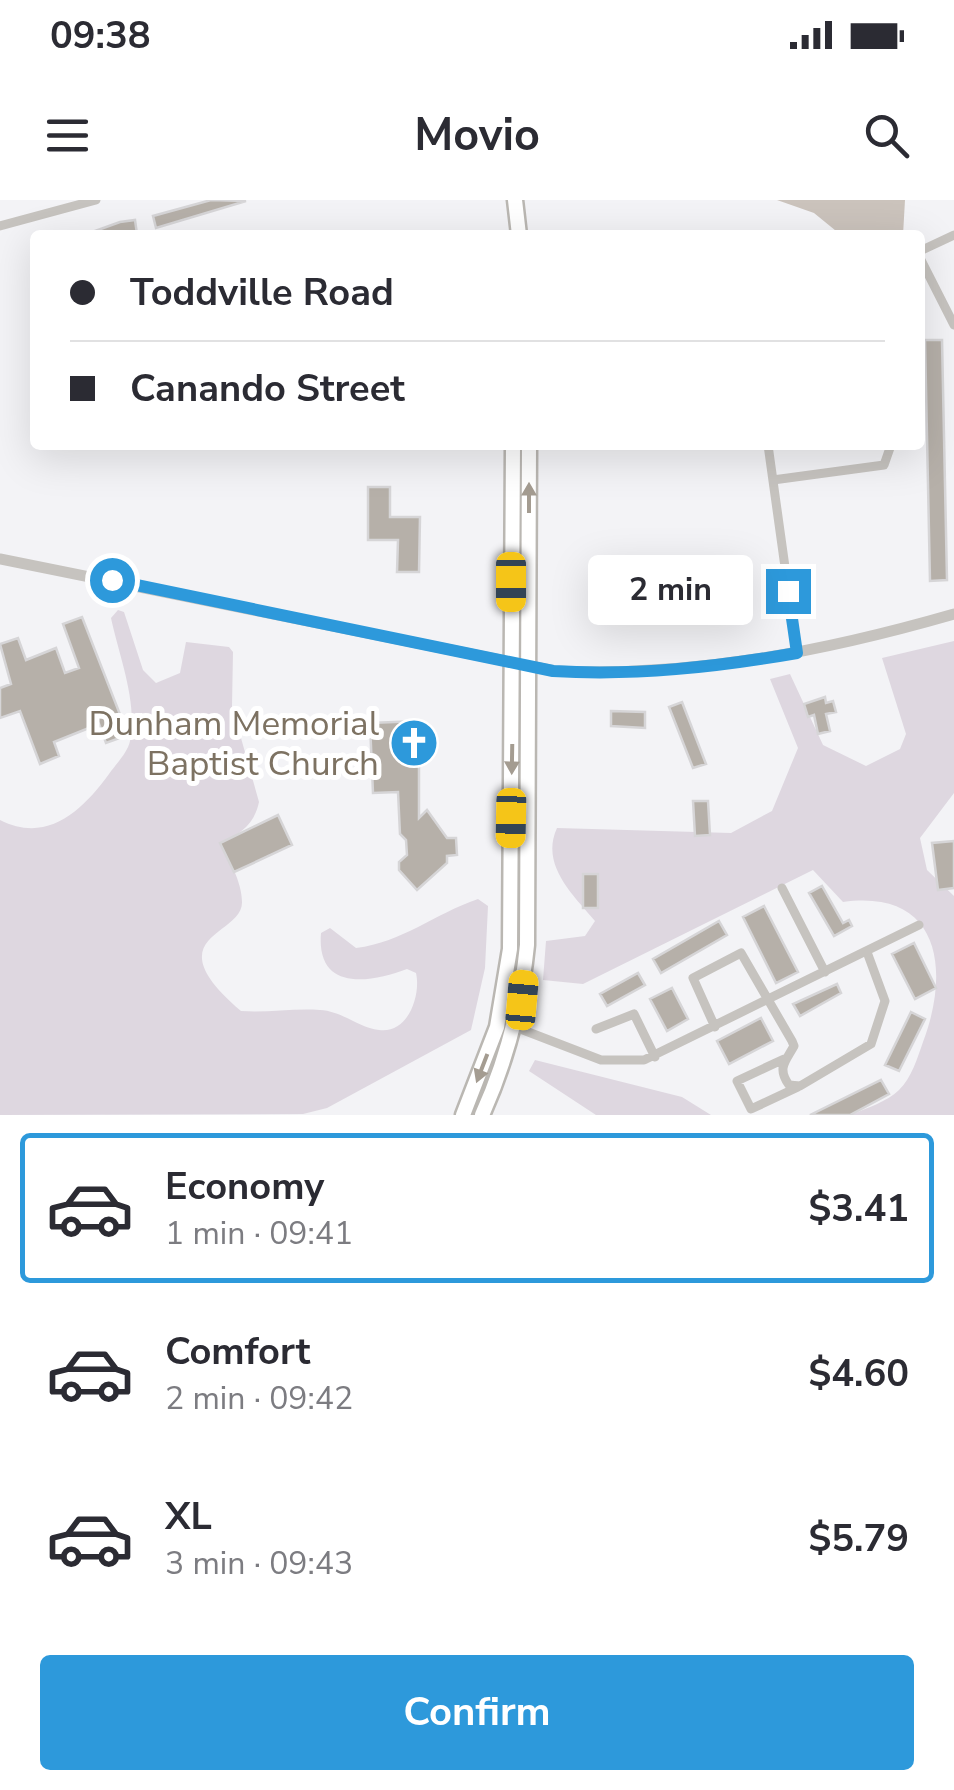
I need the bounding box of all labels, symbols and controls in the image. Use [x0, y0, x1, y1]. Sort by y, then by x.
text: 09:38 [50, 10, 151, 61]
text: Movio [414, 105, 540, 166]
icon: menu [40, 108, 95, 163]
icon: search [859, 108, 914, 163]
text: Toddville Road [130, 267, 394, 318]
text: Canando Street [130, 363, 405, 414]
one-way arrow [521, 482, 537, 514]
car [496, 552, 526, 612]
callout: 2 min [588, 556, 753, 626]
route start [90, 558, 135, 603]
text: 2 min [629, 568, 712, 611]
route end [766, 569, 811, 614]
place label: Dunham Memorial Baptist Church [89, 700, 380, 787]
church icon: Dunham Memorial Baptist Church [388, 717, 440, 769]
one-way arrow [504, 744, 520, 776]
car [495, 788, 527, 848]
car [504, 969, 540, 1031]
one-way arrow [474, 1054, 489, 1084]
text: Economy [165, 1161, 324, 1212]
icon: car [45, 1163, 135, 1253]
text: $3.41 [808, 1183, 909, 1234]
text: 1 min · 09:41 [165, 1212, 353, 1255]
text: Comfort [165, 1326, 310, 1377]
icon: car [45, 1328, 135, 1418]
text: $4.60 [808, 1348, 909, 1399]
text: 2 min · 09:42 [165, 1377, 353, 1420]
text: XL [165, 1491, 212, 1542]
icon: car [45, 1493, 135, 1583]
text: $5.79 [808, 1513, 909, 1564]
text: 3 min · 09:43 [165, 1542, 353, 1585]
button: Confirm [40, 1655, 914, 1770]

